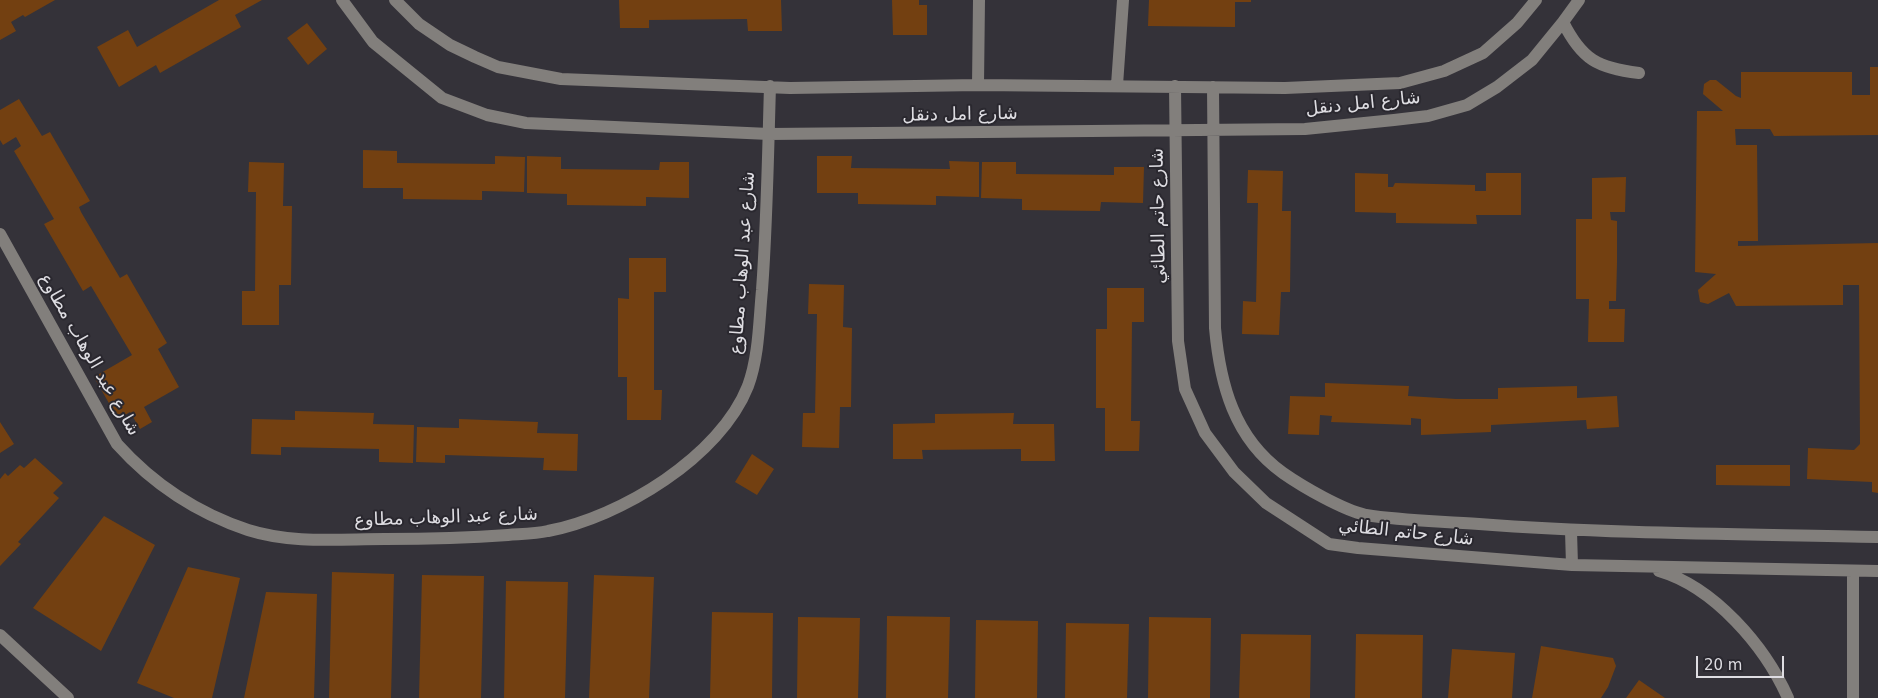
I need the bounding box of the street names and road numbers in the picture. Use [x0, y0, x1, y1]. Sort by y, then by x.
street label: شارع امل دنقل [1304, 87, 1422, 121]
street label: شارع امل دنقل [902, 103, 1018, 127]
street label: شارع حاتم الطائي [1147, 148, 1171, 284]
street label: شارع عبد الوهاب مطاوع [726, 171, 760, 355]
street label: شارع عبد الوهاب مطاوع [34, 270, 144, 440]
street label: شارع عبد الوهاب مطاوع [354, 504, 538, 532]
street label: شارع حاتم الطائي [1337, 515, 1475, 551]

